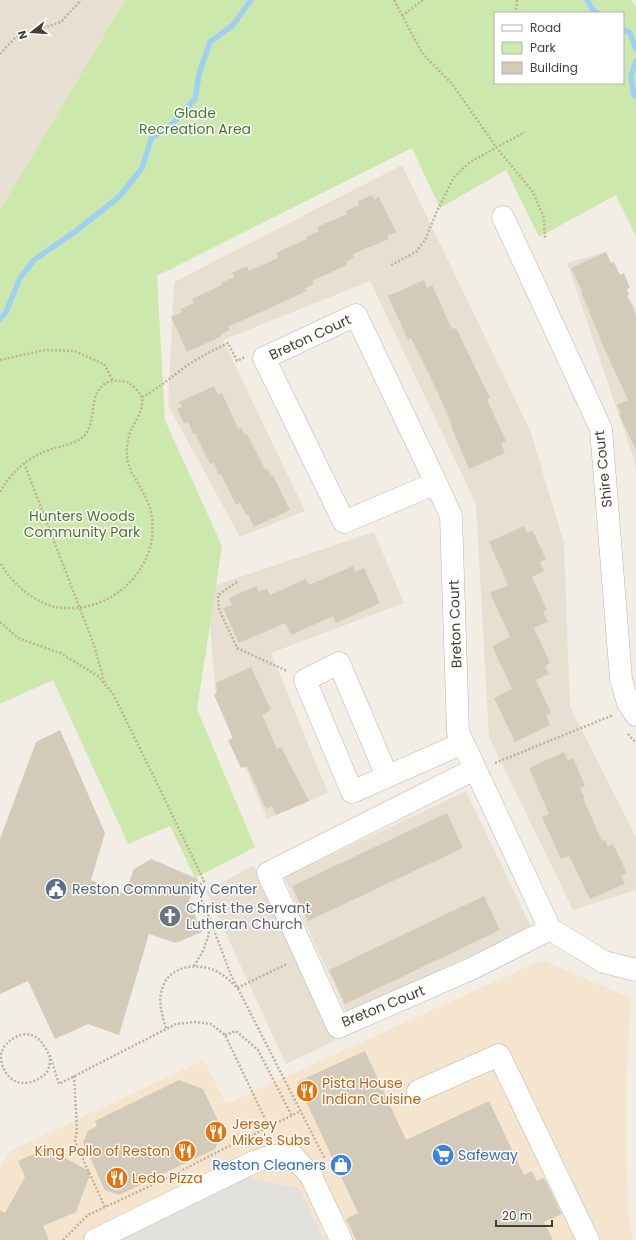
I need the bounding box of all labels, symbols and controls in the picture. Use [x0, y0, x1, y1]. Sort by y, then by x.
north arrow [12, 12, 52, 52]
legend [494, 12, 624, 84]
text: Road [530, 19, 561, 36]
text: N [14, 29, 31, 41]
text: Park [530, 39, 557, 56]
text: Building [530, 59, 578, 76]
park label: Glade Recreation Area [139, 103, 251, 139]
street label: Breton Court [266, 309, 354, 365]
street label: Shire Court [589, 430, 617, 508]
park label: Hunters Woods Community Park [24, 506, 141, 542]
street label: Breton Court [443, 580, 467, 668]
public building icon: Reston Community Center [43, 876, 69, 902]
place label: Reston Community Center [72, 879, 257, 899]
place label: Christ the Servant Lutheran Church [186, 898, 311, 934]
church icon: Christ the Servant Lutheran Church [157, 903, 183, 929]
street label: Breton Court [338, 980, 428, 1032]
place label: Pista House Indian Cuisine [322, 1073, 421, 1109]
restaurant icon: Pista House Indian Cuisine [294, 1078, 320, 1104]
place label: Jersey Mike's Subs [232, 1114, 311, 1150]
restaurant icon: Jersey Mike's Subs [203, 1119, 229, 1145]
restaurant icon: King Pollo of Reston [172, 1138, 198, 1164]
place label: King Pollo of Reston [35, 1141, 170, 1161]
supermarket icon: Safeway [430, 1142, 456, 1168]
place label: Safeway [458, 1145, 518, 1165]
shop icon: Reston Cleaners [328, 1152, 354, 1178]
place label: Reston Cleaners [212, 1155, 326, 1175]
restaurant icon: Ledo Pizza [104, 1165, 130, 1191]
place label: Ledo Pizza [132, 1168, 203, 1188]
scale bar [496, 1202, 552, 1228]
text: 20 m [502, 1207, 532, 1224]

